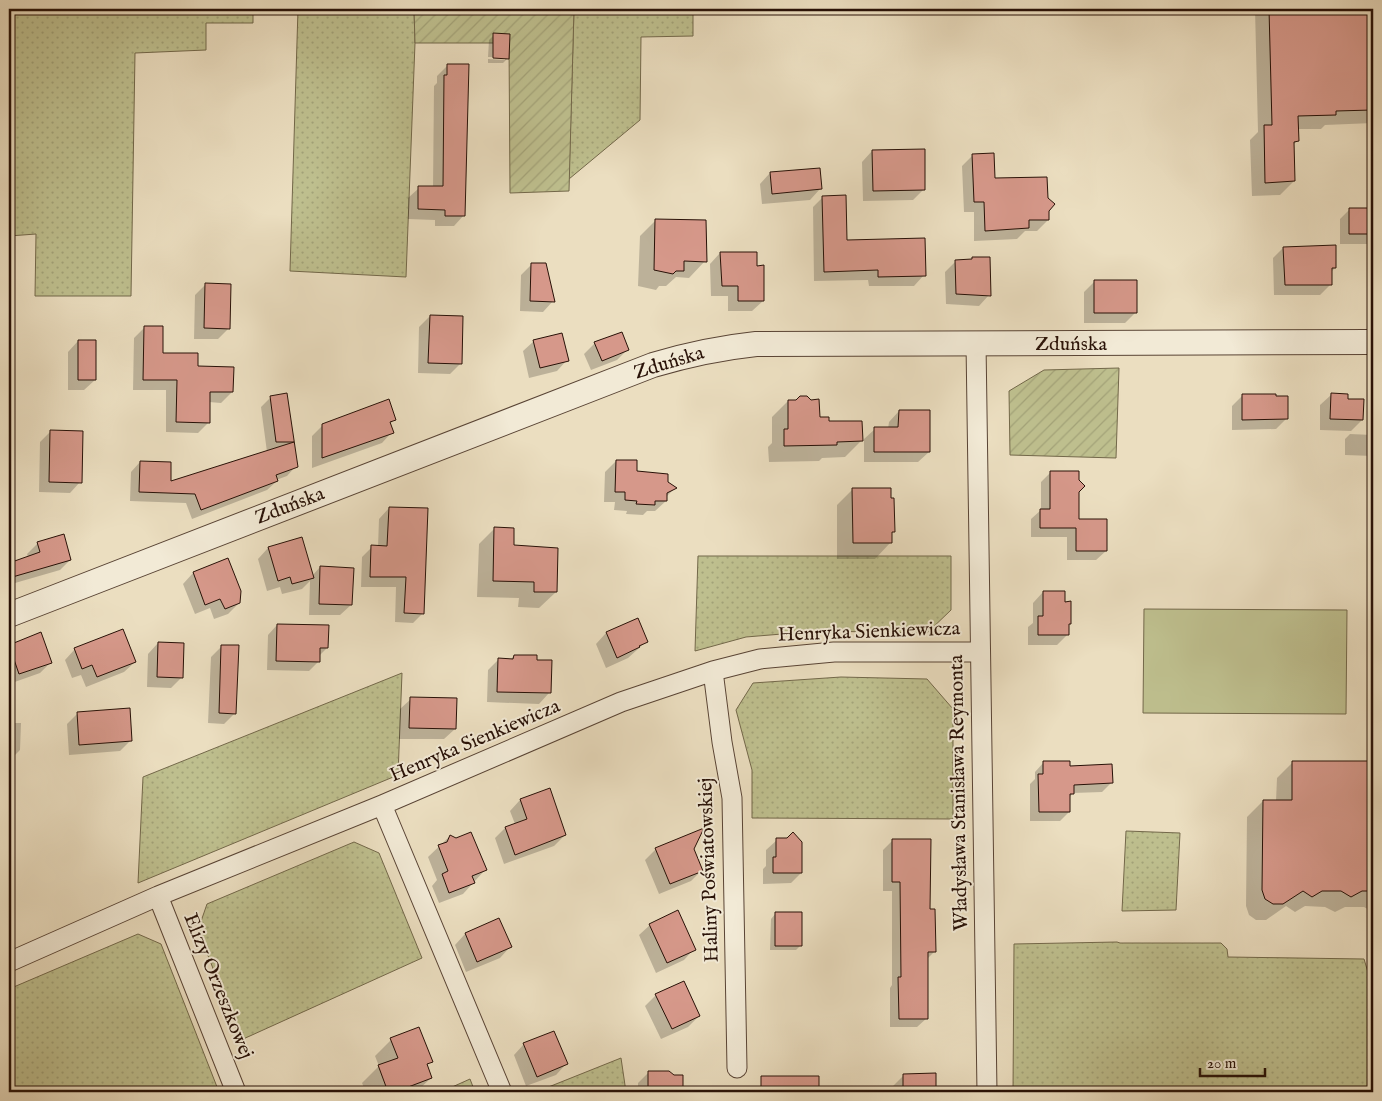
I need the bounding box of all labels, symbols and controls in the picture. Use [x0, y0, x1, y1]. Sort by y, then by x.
street label: Zduńska [1035, 332, 1107, 357]
street label: Zduńska [631, 340, 707, 385]
street label: Zduńska [252, 481, 328, 531]
street label: Henryka Sienkiewicza [777, 616, 961, 648]
street label: Władysława Stanisława Reymonta [944, 654, 974, 931]
street label: Henryka Sienkiewicza [386, 694, 564, 788]
street label: Haliny Poświatowskiej [693, 777, 725, 963]
street label: Elizy Orzeszkowej [177, 910, 259, 1062]
scale bar [1200, 1046, 1264, 1078]
text: 20 m [1207, 1054, 1237, 1073]

